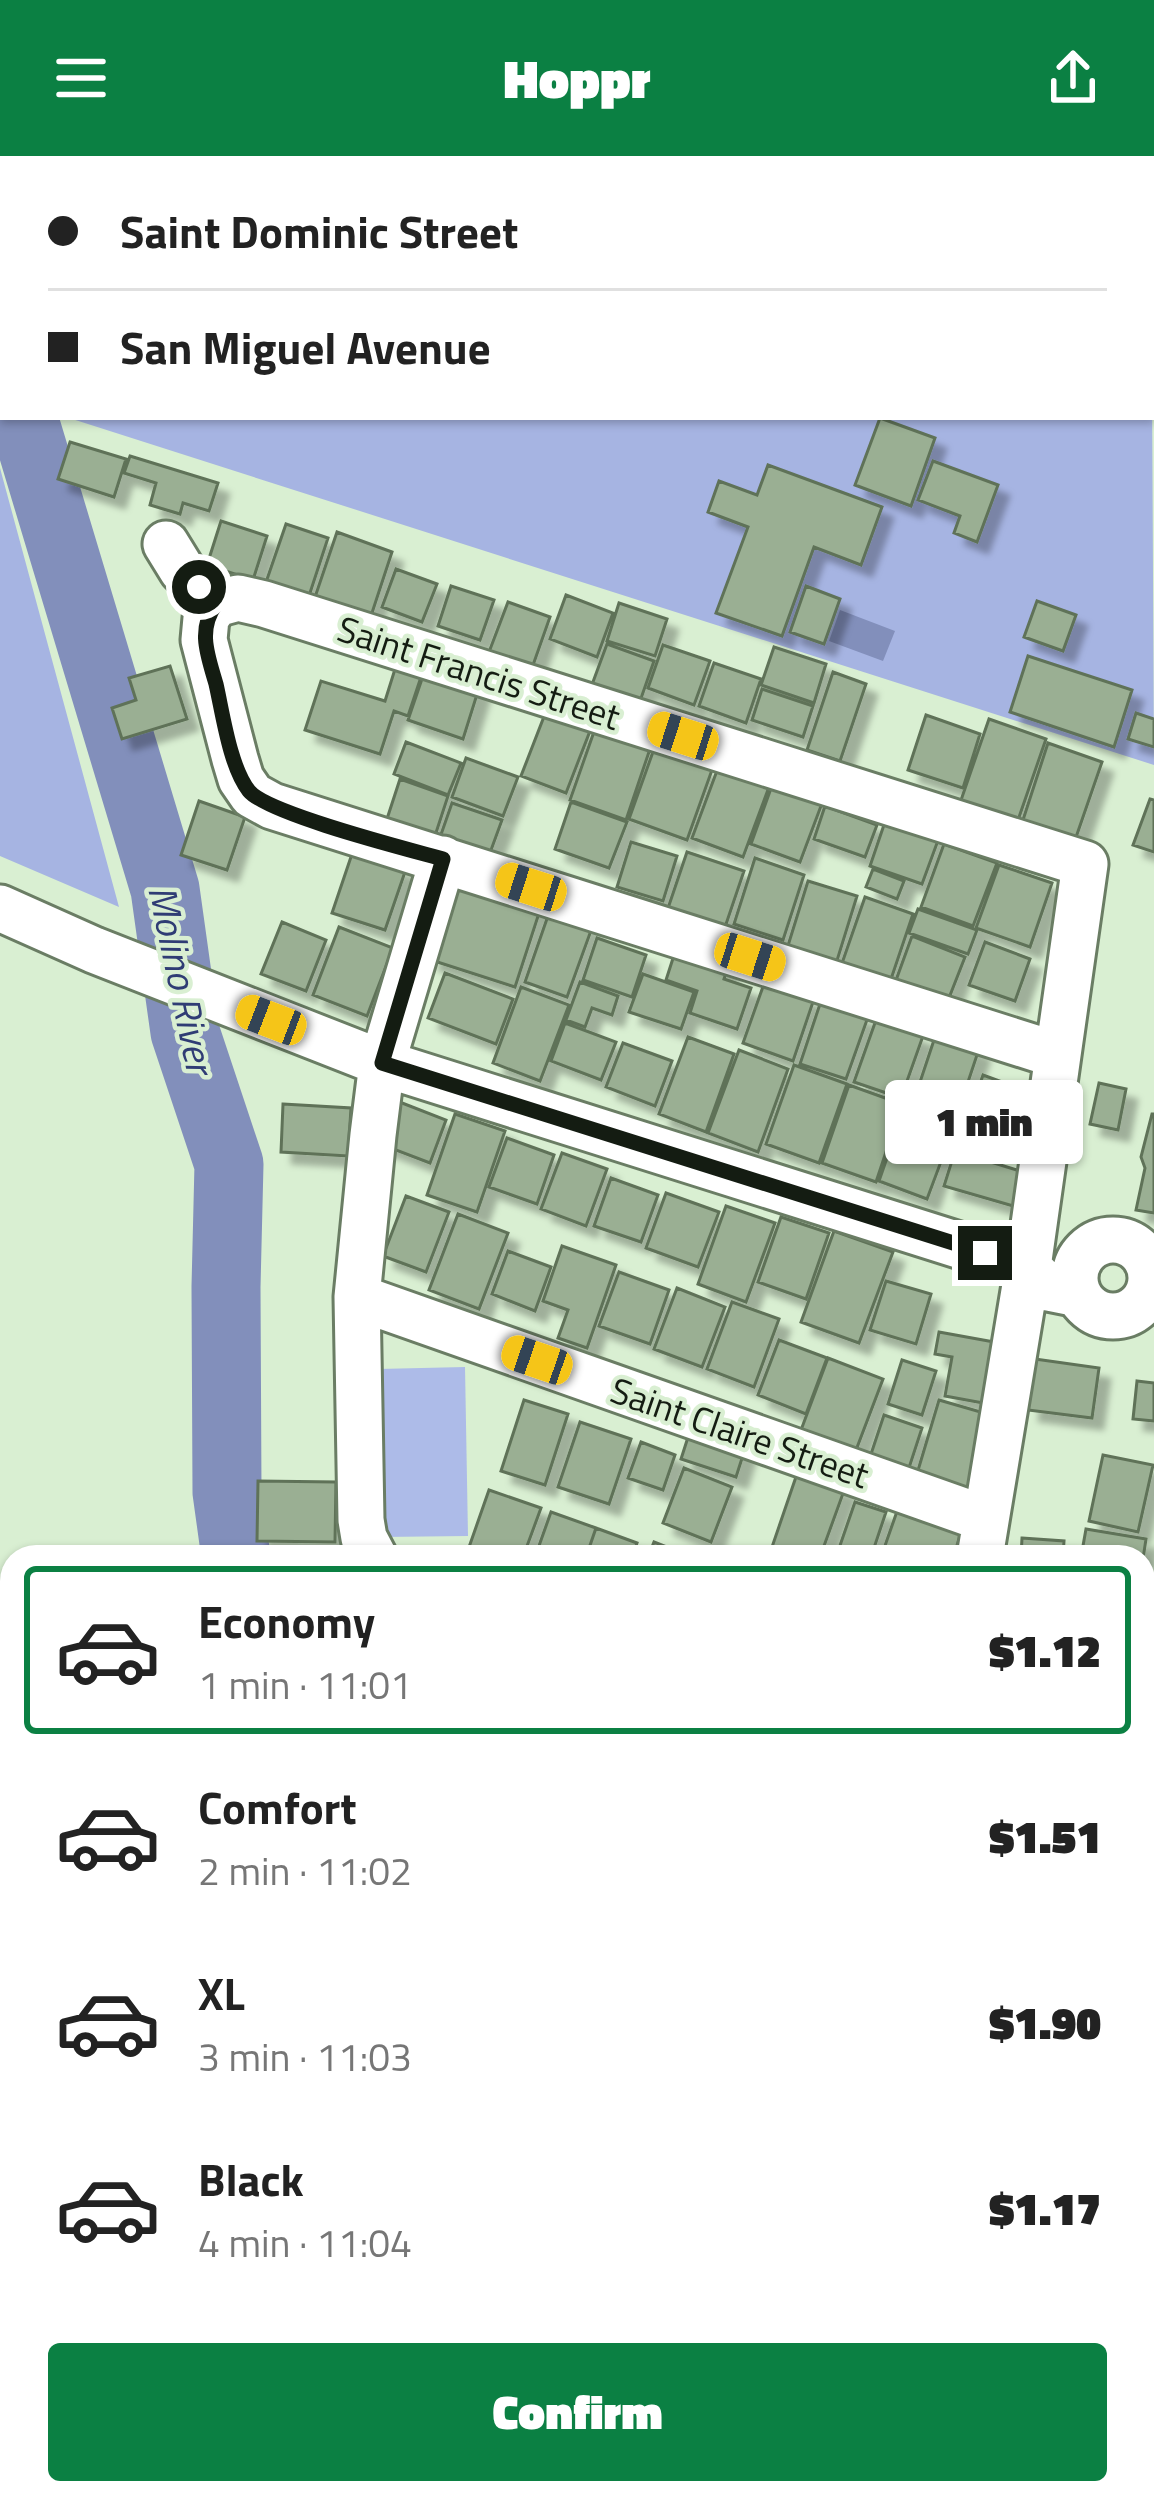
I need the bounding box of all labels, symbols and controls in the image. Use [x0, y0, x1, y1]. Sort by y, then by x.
text: Hoppr [503, 37, 651, 119]
icon: menu [48, 45, 114, 111]
icon: share [1040, 45, 1106, 111]
text: Saint Dominic Street [120, 197, 518, 265]
text: San Miguel Avenue [120, 313, 491, 381]
route start [172, 560, 226, 614]
street label: Saint Francis Street [331, 600, 628, 744]
car [643, 708, 723, 764]
car [491, 859, 571, 915]
water label: Molino River [133, 880, 232, 1083]
car [710, 929, 790, 985]
car [231, 990, 311, 1050]
callout: 1 min [886, 1079, 1084, 1163]
text: 1 min [936, 1092, 1032, 1151]
route end [958, 1226, 1012, 1280]
car [497, 1331, 577, 1389]
street label: Saint Claire Street [603, 1362, 877, 1502]
text: Economy [198, 1587, 375, 1655]
icon: car [54, 1596, 162, 1704]
text: $1.12 [989, 1616, 1101, 1684]
text: 1 min · 11:01 [198, 1655, 412, 1714]
text: Comfort [198, 1773, 357, 1841]
icon: car [54, 1782, 162, 1890]
text: $1.51 [989, 1802, 1101, 1870]
text: 2 min · 11:02 [198, 1841, 412, 1900]
text: XL [198, 1959, 245, 2027]
icon: car [54, 1968, 162, 2076]
text: $1.90 [989, 1988, 1101, 2056]
text: 3 min · 11:03 [198, 2027, 412, 2086]
text: Black [198, 2145, 304, 2213]
icon: car [54, 2154, 162, 2262]
text: $1.17 [989, 2174, 1101, 2242]
text: 4 min · 11:04 [198, 2213, 412, 2272]
button: Confirm [48, 2343, 1107, 2481]

